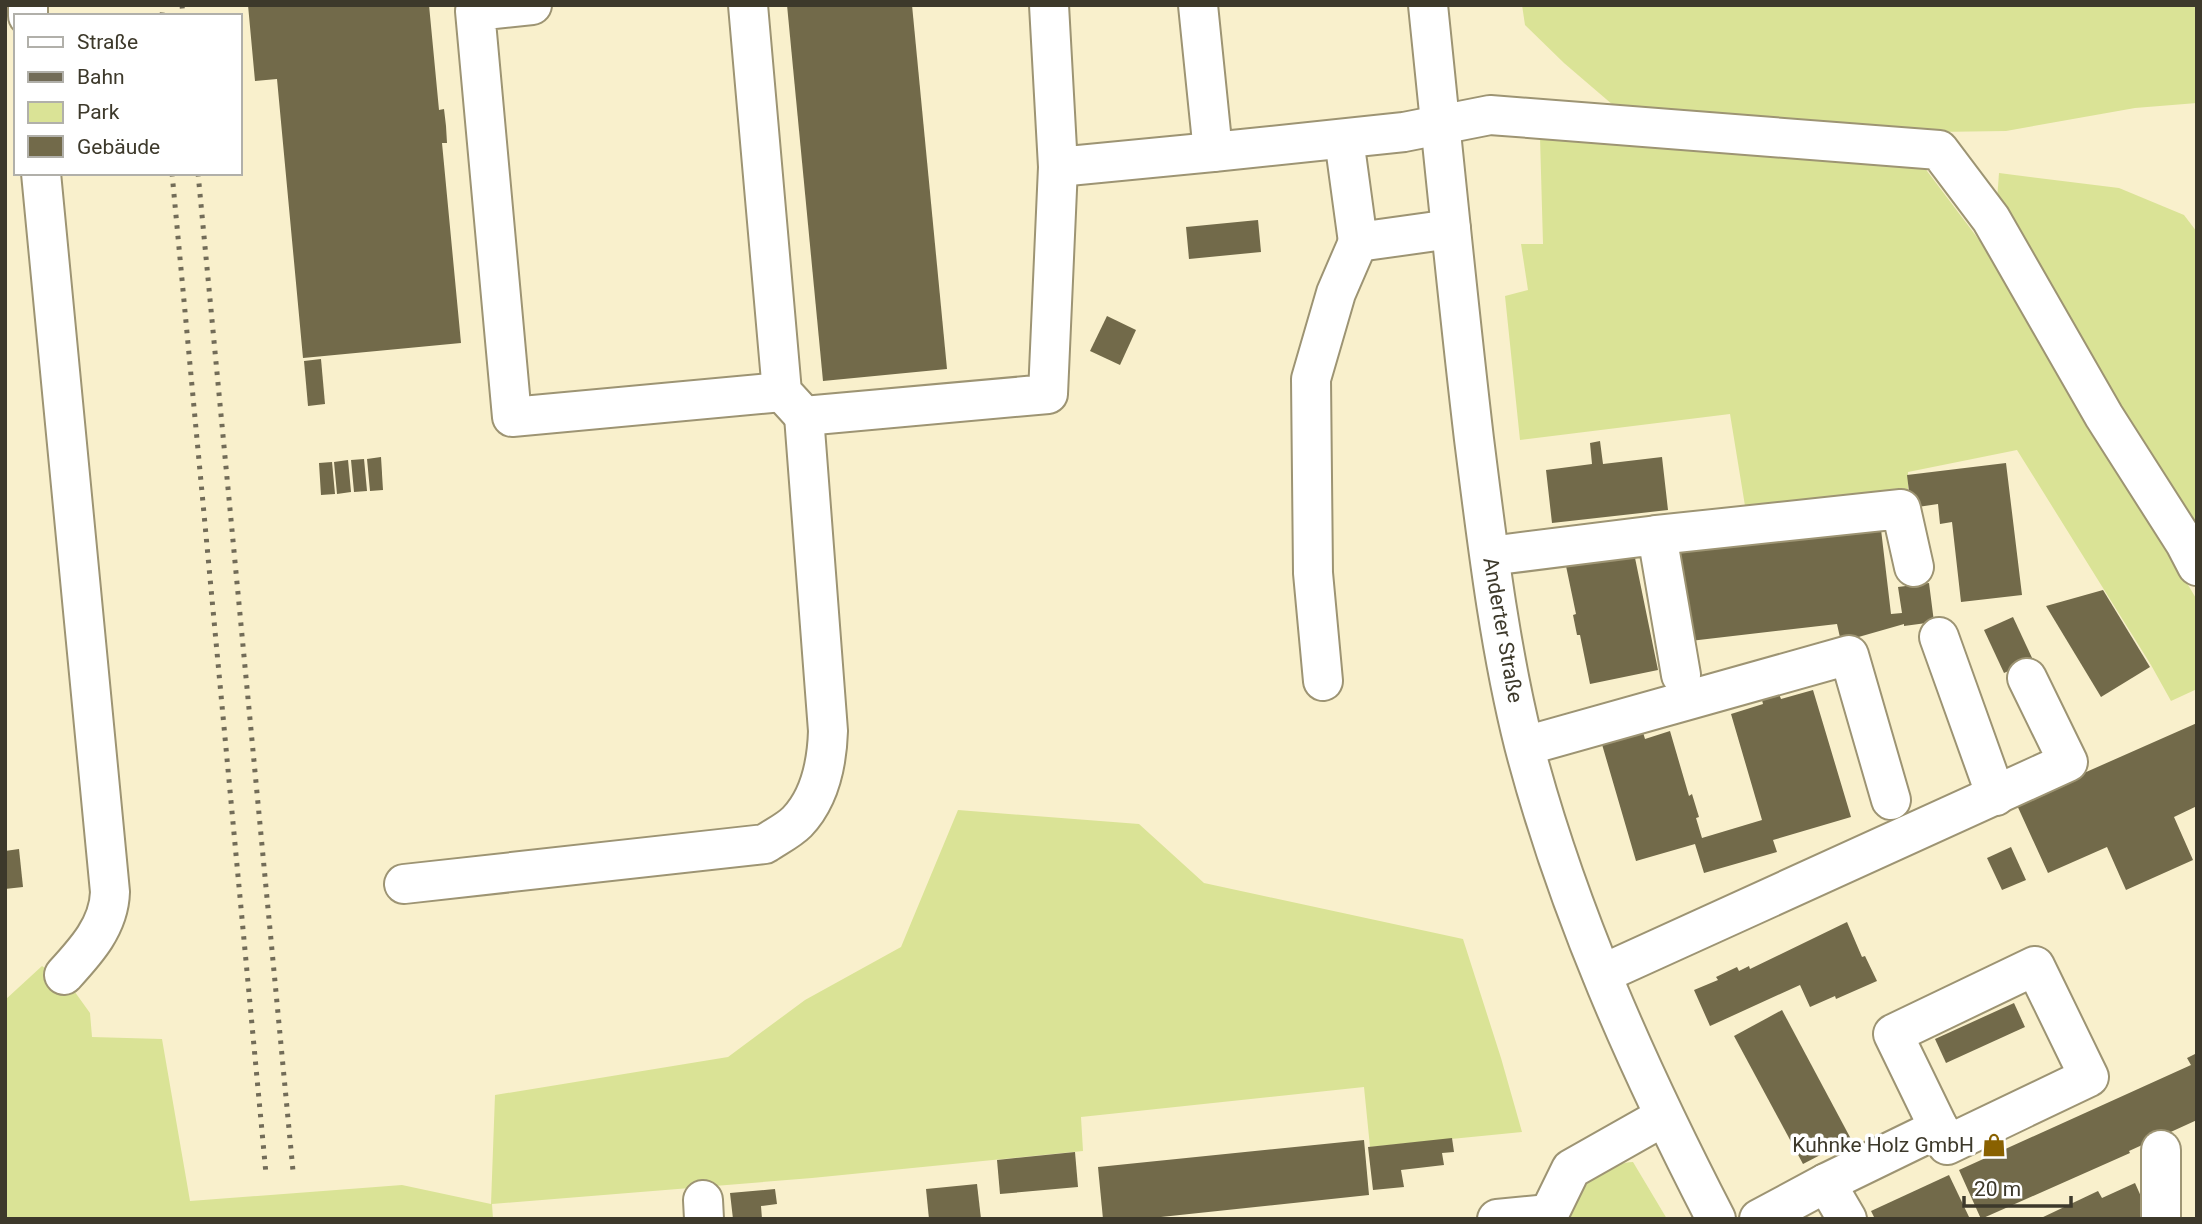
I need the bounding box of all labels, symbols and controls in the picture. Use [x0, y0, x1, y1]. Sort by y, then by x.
legend [14, 14, 242, 175]
text: Straße [77, 30, 138, 54]
text: Bahn [77, 65, 125, 89]
text: Park [77, 100, 120, 124]
text: Gebäude [77, 135, 160, 159]
street label: Anderter Straße [1478, 555, 1528, 705]
shop icon: Kuhnke Holz GmbH [1980, 1131, 2008, 1159]
place label: Kuhnke Holz GmbH [1792, 1133, 1974, 1157]
scale bar [1964, 1164, 2071, 1208]
text: 20 m [1974, 1177, 2021, 1201]

